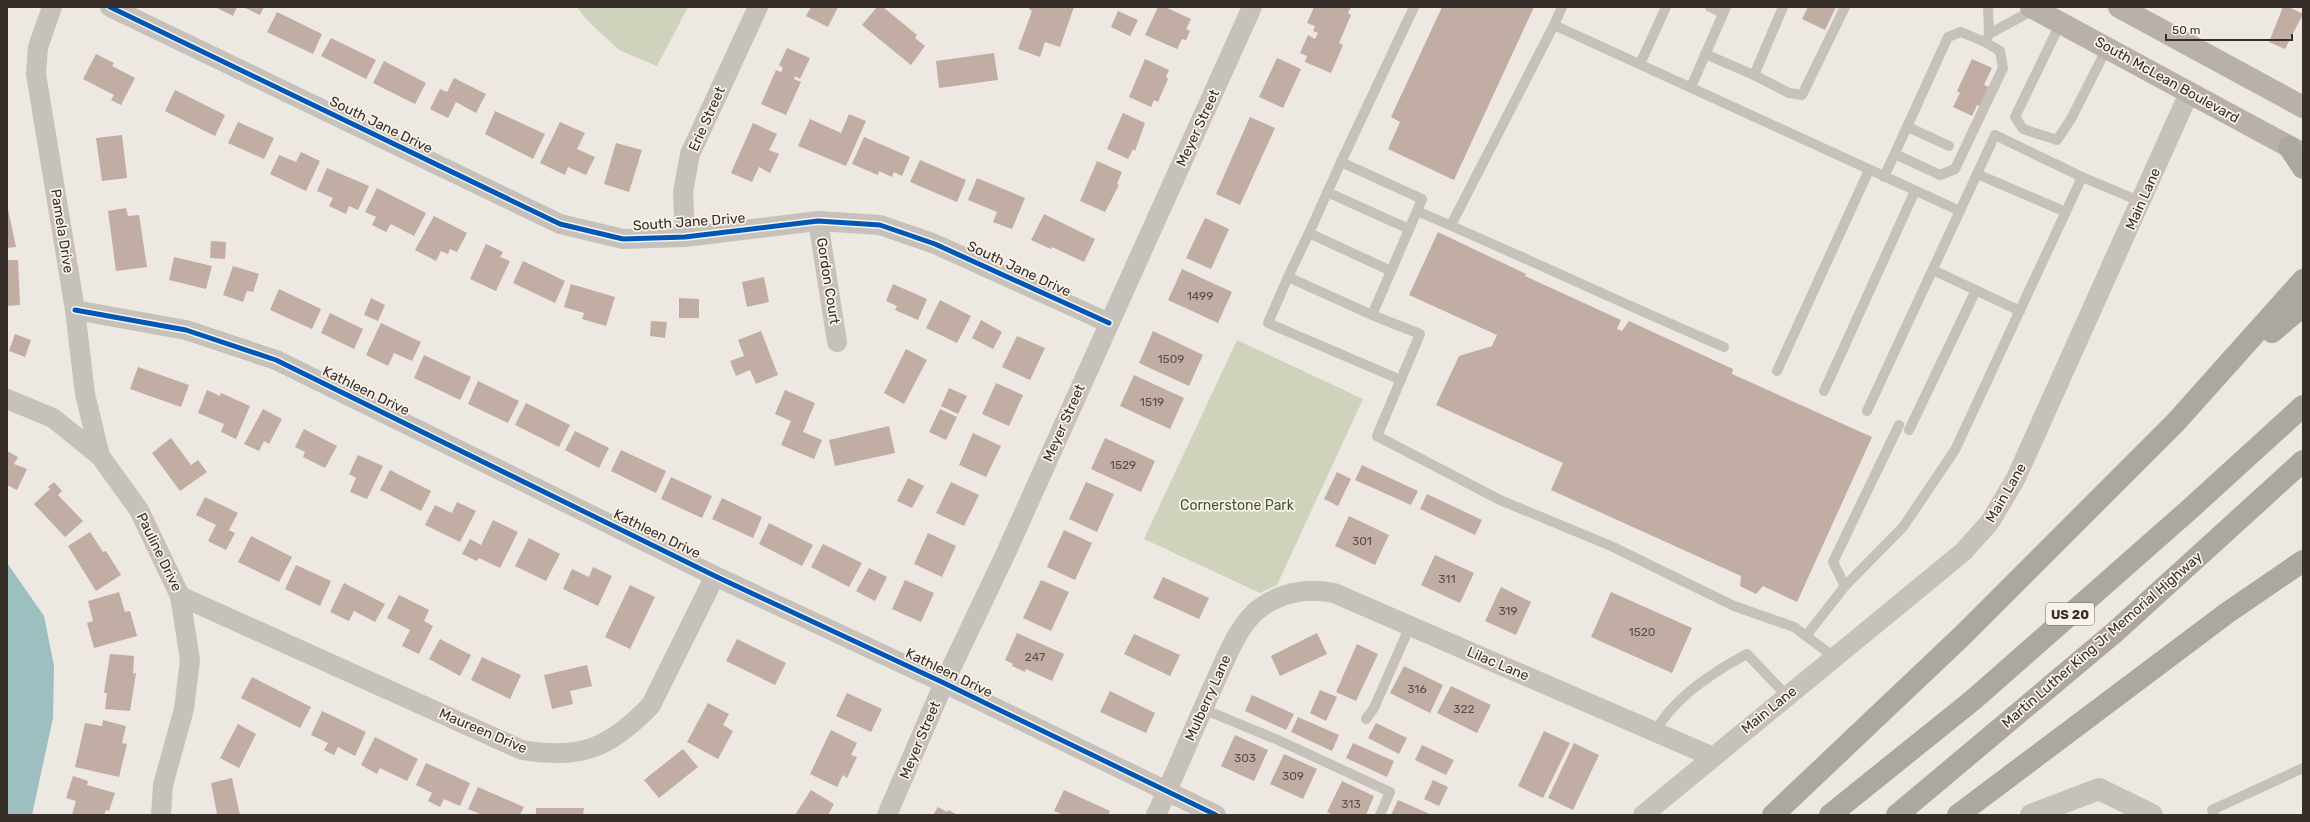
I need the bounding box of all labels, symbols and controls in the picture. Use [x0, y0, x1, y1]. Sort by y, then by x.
scale bar [2166, 16, 2292, 42]
text: 50 m [2172, 23, 2200, 37]
street label: South McLean Boulevard [2092, 33, 2242, 127]
street label: Erie Street [685, 84, 729, 154]
street label: Meyer Street [1173, 86, 1223, 169]
street label: South Jane Drive [327, 93, 435, 157]
street label: Main Lane [2122, 165, 2164, 233]
street label: Pamela Drive [47, 188, 77, 275]
street label: South Jane Drive [632, 210, 746, 234]
street label: Gordon Court [813, 236, 843, 326]
street label: South Jane Drive [964, 238, 1074, 301]
house number: 1499 [1187, 289, 1213, 303]
house number: 1509 [1157, 352, 1185, 366]
street label: Kathleen Drive [320, 363, 412, 419]
street label: Meyer Street [1039, 381, 1089, 464]
house number: 1519 [1140, 395, 1164, 409]
house number: 1529 [1110, 458, 1136, 472]
street label: Main Lane [1982, 460, 2030, 526]
park label: Cornerstone Park [1180, 497, 1295, 514]
street label: Kathleen Drive [611, 506, 703, 562]
street label: Pauline Drive [133, 510, 185, 594]
house number: 301 [1352, 534, 1372, 548]
street label: Martin Luther King Jr Memorial Highway [1998, 548, 2206, 732]
house number: 311 [1438, 572, 1456, 586]
road number: US 20 [2046, 603, 2094, 625]
house number: 319 [1498, 604, 1518, 618]
house number: 1520 [1629, 625, 1655, 639]
street label: Lilac Lane [1465, 643, 1532, 685]
street label: Kathleen Drive [903, 645, 995, 701]
house number: 247 [1025, 650, 1045, 664]
street label: Mulberry Lane [1181, 652, 1235, 744]
house number: 316 [1407, 682, 1427, 696]
street label: Main Lane [1738, 683, 1800, 737]
street label: Meyer Street [896, 698, 944, 781]
house number: 322 [1453, 702, 1475, 716]
street label: Maureen Drive [437, 705, 530, 757]
house number: 303 [1234, 751, 1256, 765]
house number: 309 [1282, 769, 1304, 783]
house number: 313 [1341, 797, 1361, 811]

